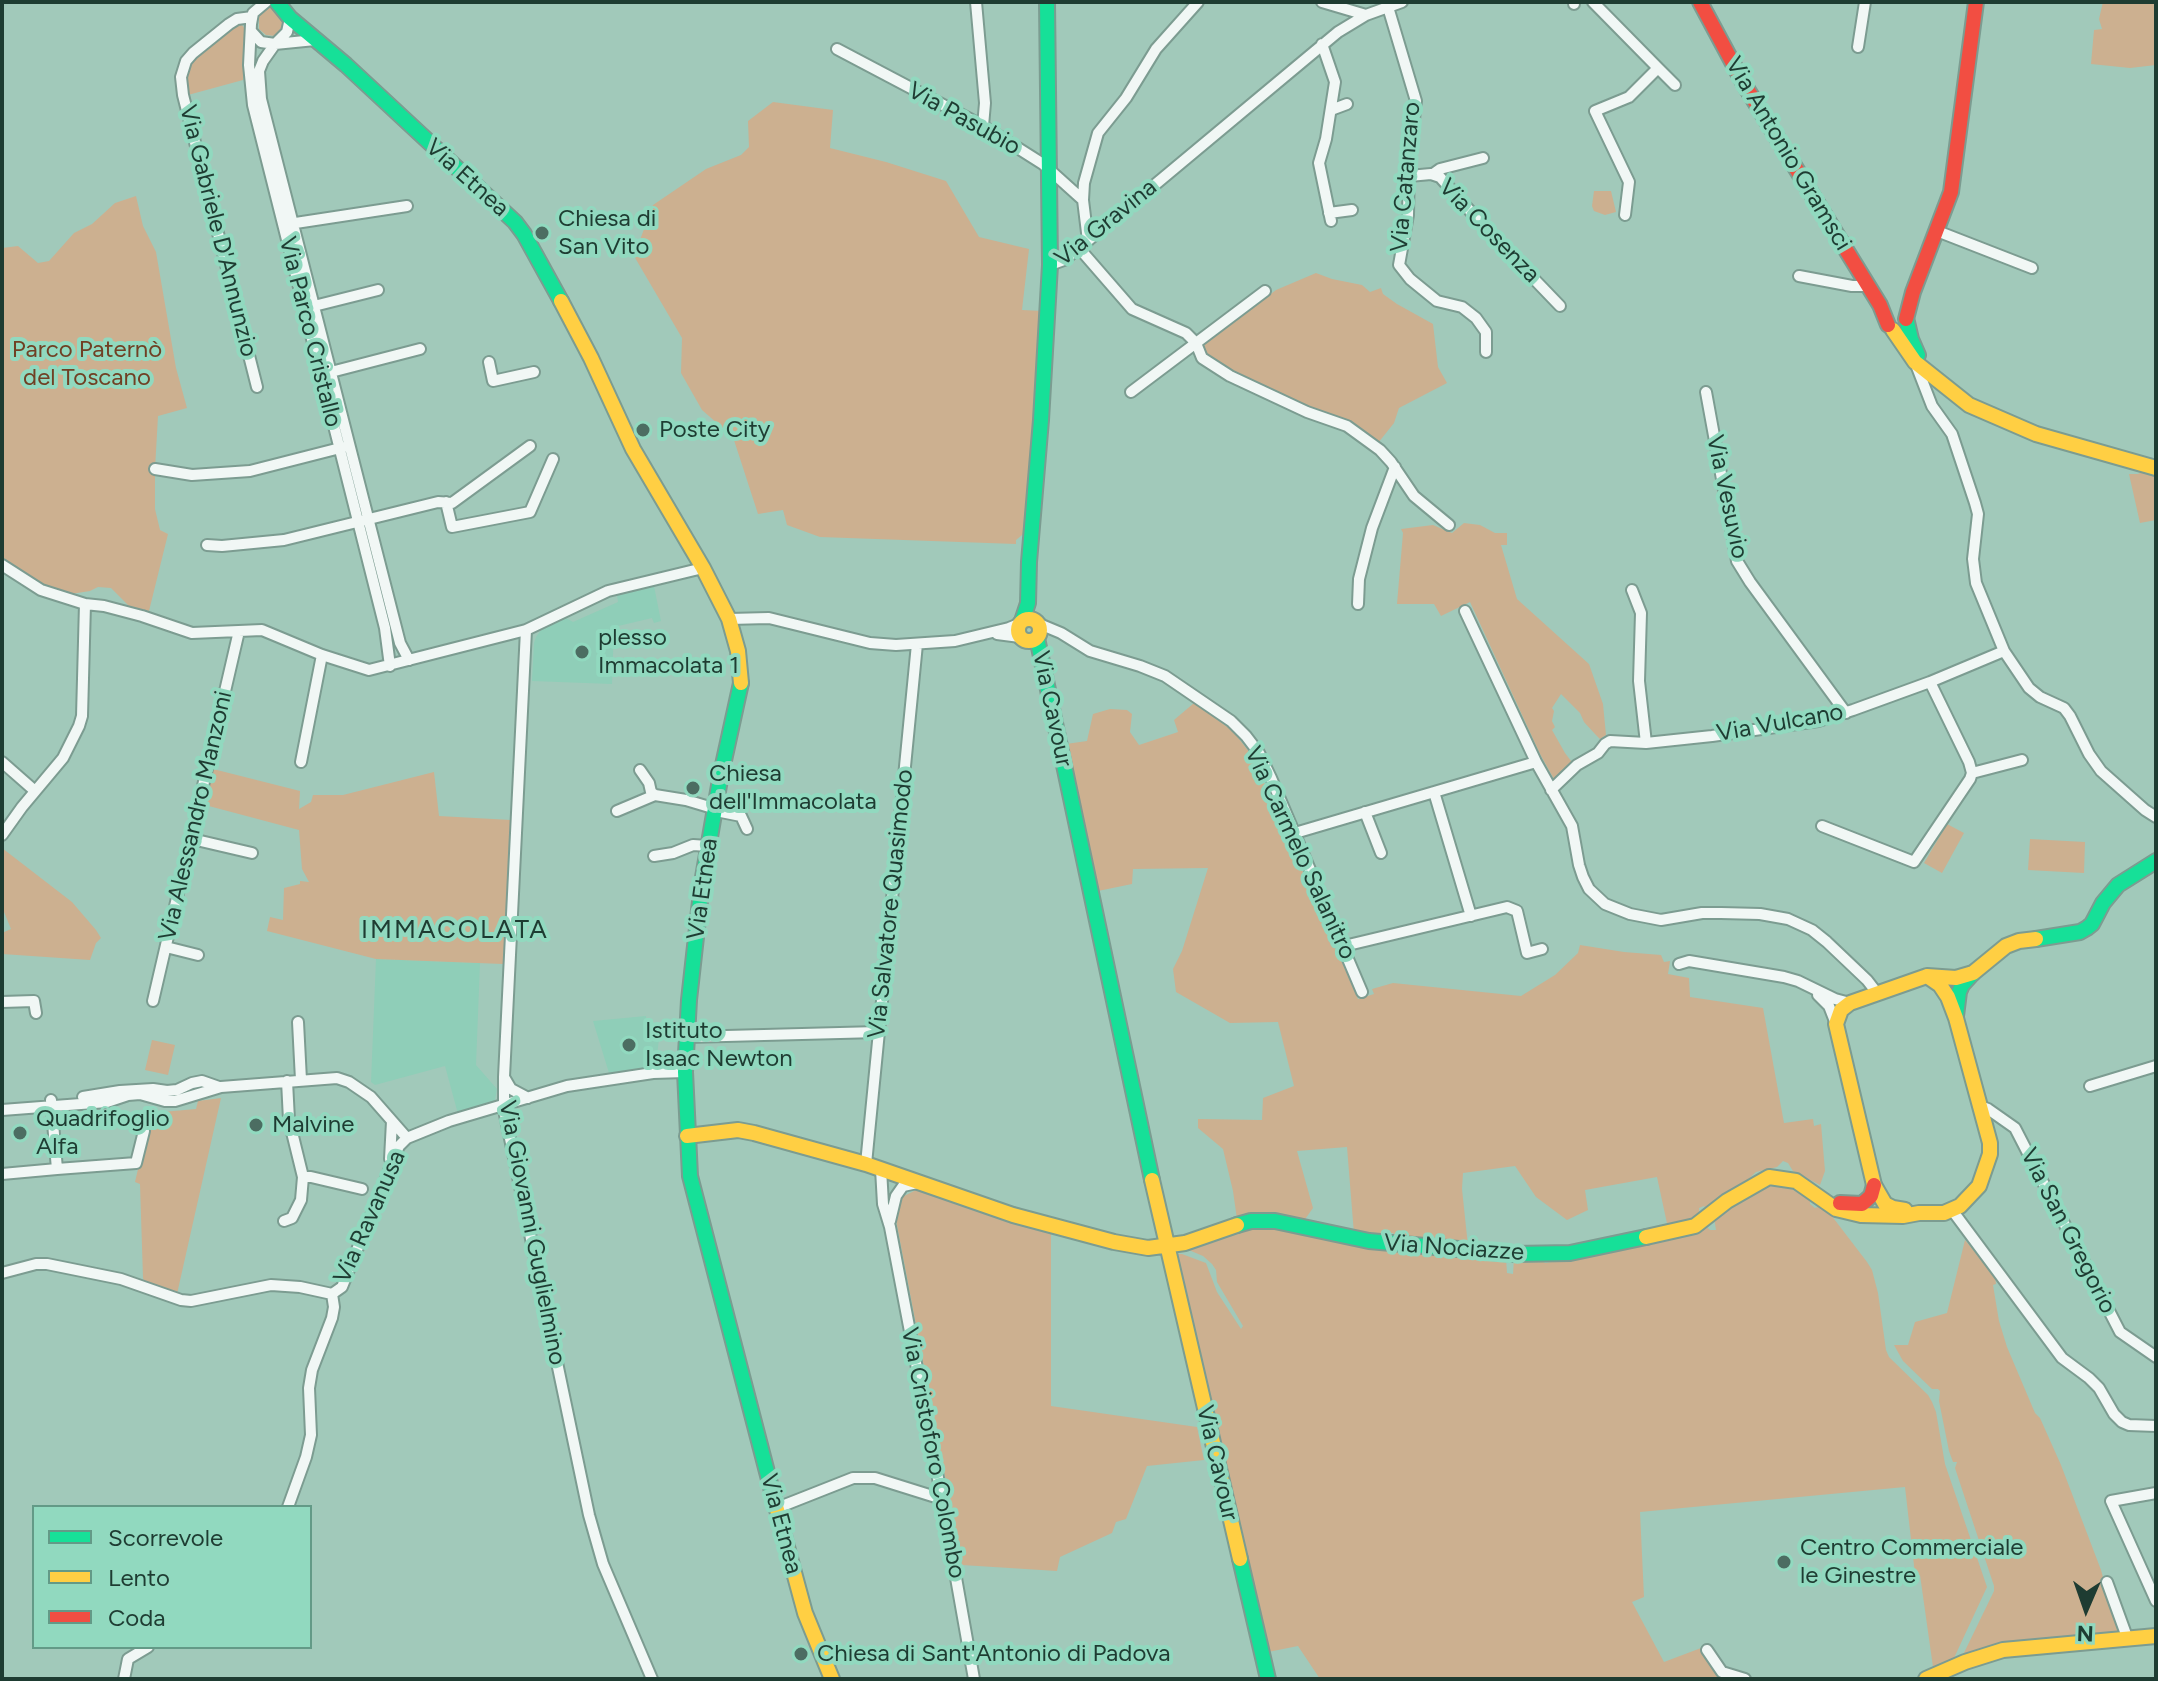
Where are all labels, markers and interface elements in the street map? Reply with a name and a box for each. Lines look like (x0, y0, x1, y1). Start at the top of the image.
street label: Via Antonio Gramsci (1719, 52, 1857, 256)
street label: Via Pasubio (903, 76, 1025, 162)
street label: Via Catanzaro (1385, 101, 1427, 253)
street label: Via Gabriele D'Annunzio (173, 102, 263, 360)
street label: Via Etnea (419, 133, 515, 223)
street label: Via Gravina (1049, 173, 1163, 273)
street label: Via Cosenza (1432, 173, 1546, 289)
place label: Chiesa di San Vito (558, 205, 656, 261)
marker: Chiesa di San Vito (533, 224, 551, 242)
street label: Via Parco Cristallo (272, 234, 348, 430)
park label: Parco Paternò del Toscano (12, 336, 162, 392)
place label: Poste City (659, 416, 770, 444)
marker: Poste City (634, 421, 652, 439)
street label: Via Vesuvio (1700, 433, 1754, 561)
place label: plesso Immacolata 1 (598, 624, 739, 680)
marker: plesso Immacolata 1 (573, 643, 591, 661)
street label: Via Cavour (1026, 649, 1078, 769)
street label: Via Alessandro Manzoni (153, 688, 239, 944)
street label: Via Vulcano (1714, 698, 1846, 748)
street label: Via Carmelo Salanitro (1238, 742, 1362, 964)
place label: Chiesa dell'Immacolata (709, 760, 877, 816)
street label: Via Salvatore Quasimodo (863, 768, 919, 1040)
marker: Chiesa dell'Immacolata (684, 779, 702, 797)
street label: Via Etnea (682, 836, 724, 942)
district label: IMMACOLATA (361, 914, 549, 946)
place label: Istituto Isaac Newton (645, 1017, 793, 1073)
marker: Istituto Isaac Newton (620, 1036, 638, 1054)
street label: Via Giovanni Guglielmino (492, 1098, 572, 1368)
place label: Quadrifoglio Alfa (36, 1105, 170, 1161)
place label: Malvine (272, 1111, 354, 1139)
marker: Malvine (247, 1116, 265, 1134)
marker: Quadrifoglio Alfa (11, 1124, 29, 1142)
street label: Via San Gregorio (2014, 1144, 2122, 1318)
street label: Via Ravanusa (328, 1146, 412, 1288)
street label: Via Nociazze (1383, 1229, 1525, 1267)
street label: Via Cristoforo Colombo (895, 1325, 971, 1581)
street label: Via Cavour (1190, 1403, 1244, 1523)
street label: Via Etnea (754, 1471, 808, 1577)
legend (32, 1505, 312, 1649)
text: Scorrevole (108, 1523, 223, 1552)
place label: Centro Commerciale le Ginestre (1800, 1534, 2023, 1590)
marker: Centro Commerciale le Ginestre (1775, 1553, 1793, 1571)
text: Lento (108, 1563, 170, 1592)
north arrow (2046, 1569, 2126, 1649)
text: Coda (108, 1603, 166, 1632)
text: N (2076, 1620, 2094, 1647)
place label: Chiesa di Sant'Antonio di Padova (817, 1640, 1170, 1668)
marker: Chiesa di Sant'Antonio di Padova (792, 1645, 810, 1663)

